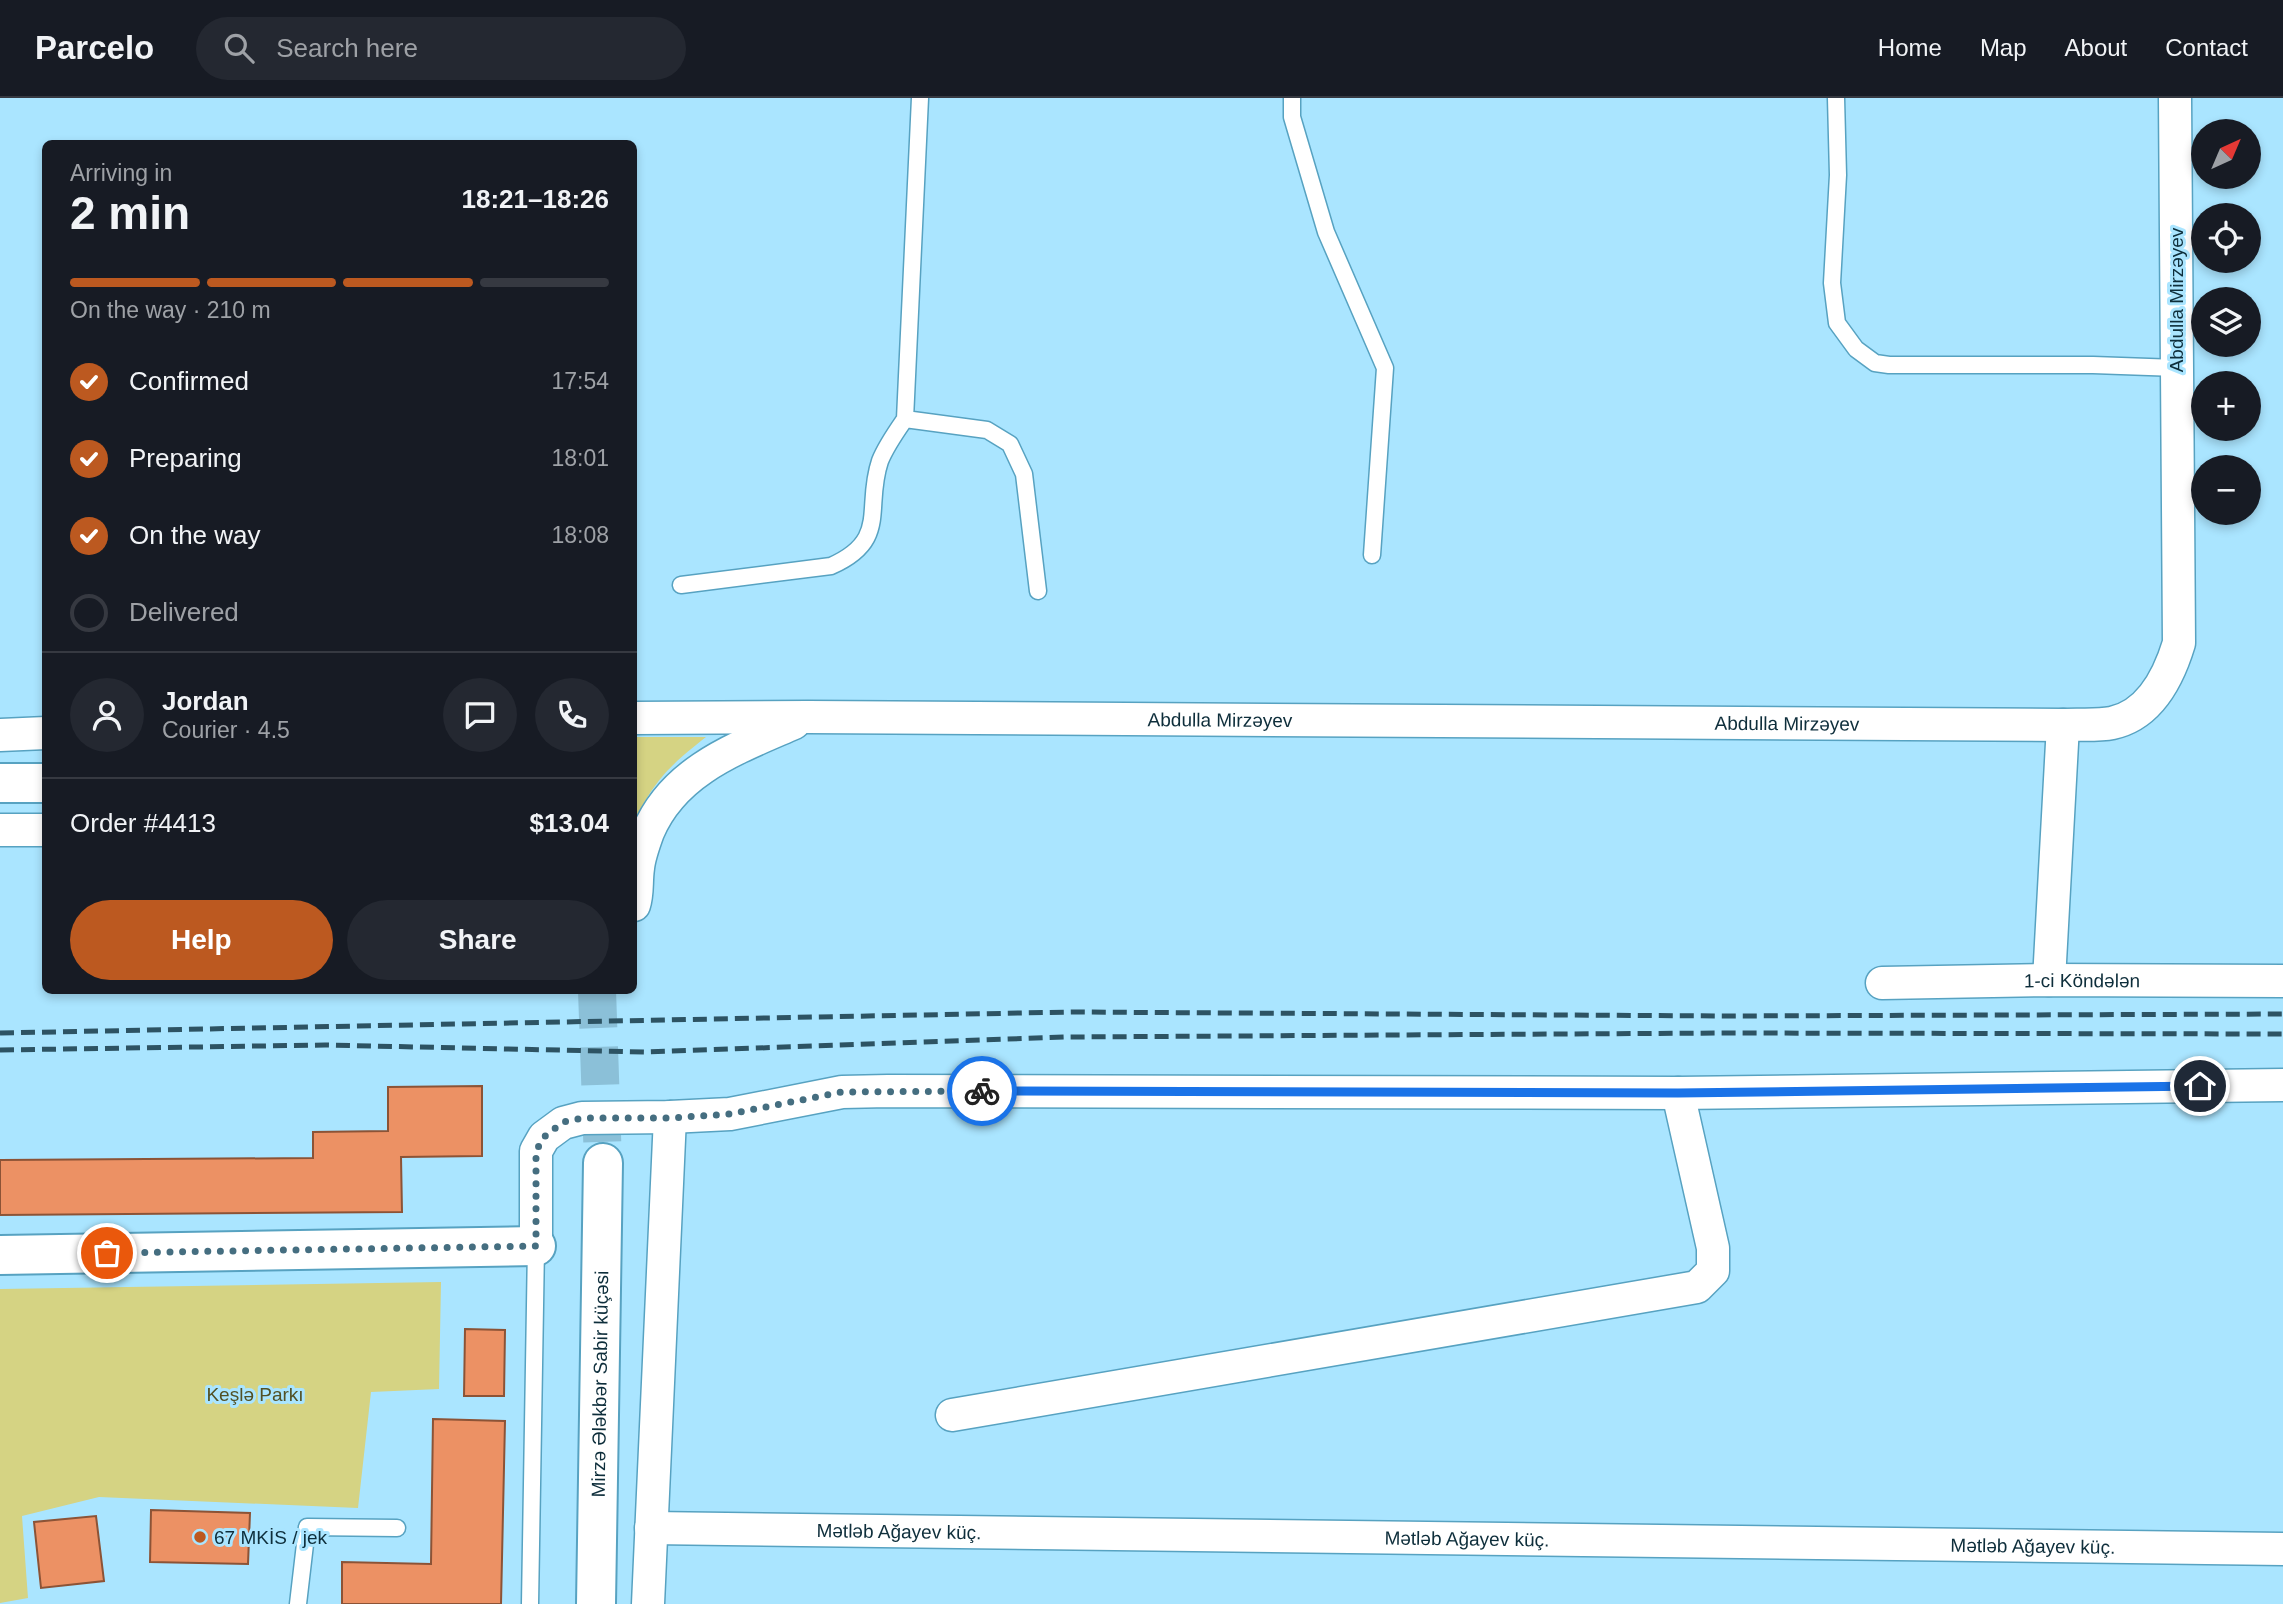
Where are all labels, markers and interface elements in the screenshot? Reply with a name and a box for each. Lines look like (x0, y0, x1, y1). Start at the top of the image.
search box (196, 17, 686, 80)
text: Parcelo (35, 29, 154, 66)
icon: search (220, 29, 258, 67)
text: Search here (276, 33, 418, 63)
text: Home (1878, 34, 1942, 61)
text: Map (1980, 34, 2027, 61)
text: About (2065, 34, 2127, 61)
text: Contact (2165, 34, 2248, 61)
north arrow (2191, 119, 2261, 189)
map controls (2191, 119, 2261, 525)
text: Arriving in (70, 160, 172, 186)
text: 18:21–18:26 (462, 184, 609, 214)
text: 2 min (70, 187, 190, 239)
button: locate (2191, 203, 2261, 273)
street label: Abdulla Mirzəyev (2166, 227, 2187, 372)
button: layers (2191, 287, 2261, 357)
text: On the way · 210 m (70, 297, 271, 323)
icon: check (70, 363, 108, 401)
text: Confirmed (129, 366, 249, 396)
text: 17:54 (551, 368, 609, 394)
button: + (2191, 371, 2261, 441)
icon: check (70, 440, 108, 478)
text: Preparing (129, 443, 242, 473)
text: 18:01 (551, 445, 609, 471)
button: − (2191, 455, 2261, 525)
icon: check (70, 517, 108, 555)
text: On the way (129, 520, 261, 550)
text: 18:08 (551, 522, 609, 548)
text: Delivered (129, 597, 239, 627)
button: person (70, 678, 144, 752)
button: chat (443, 678, 517, 752)
button: phone (535, 678, 609, 752)
text: Jordan (162, 686, 249, 716)
street label: Abdulla Mirzəyev (1148, 709, 1293, 731)
street label: Abdulla Mirzəyev (1715, 712, 1860, 734)
text: Courier · 4.5 (162, 717, 290, 743)
text: Order #4413 (70, 808, 216, 838)
text: $13.04 (529, 808, 609, 838)
button: Help (70, 900, 333, 980)
button: Share (347, 900, 609, 980)
street label: 1-ci Köndələn (2024, 969, 2140, 991)
courier (947, 1056, 1017, 1126)
pin (2170, 1056, 2230, 1116)
icon: home (2181, 1067, 2219, 1105)
icon: bike (963, 1072, 1001, 1110)
pin (77, 1223, 137, 1283)
icon: bag (88, 1234, 126, 1272)
street label: Mirzə Ələkbər Sabir küçəsi (587, 1271, 612, 1498)
park label: Keşlə Parkı (206, 1384, 304, 1405)
street label: Mətləb Ağayev küç. (816, 1520, 982, 1543)
place label: 67 MKİS / jek (214, 1527, 327, 1548)
street label: Mətləb Ağayev küç. (1384, 1527, 1549, 1550)
marker: 67 MKİS / jek (192, 1529, 208, 1545)
street label: Mətləb Ağayev küç. (1950, 1534, 2115, 1557)

